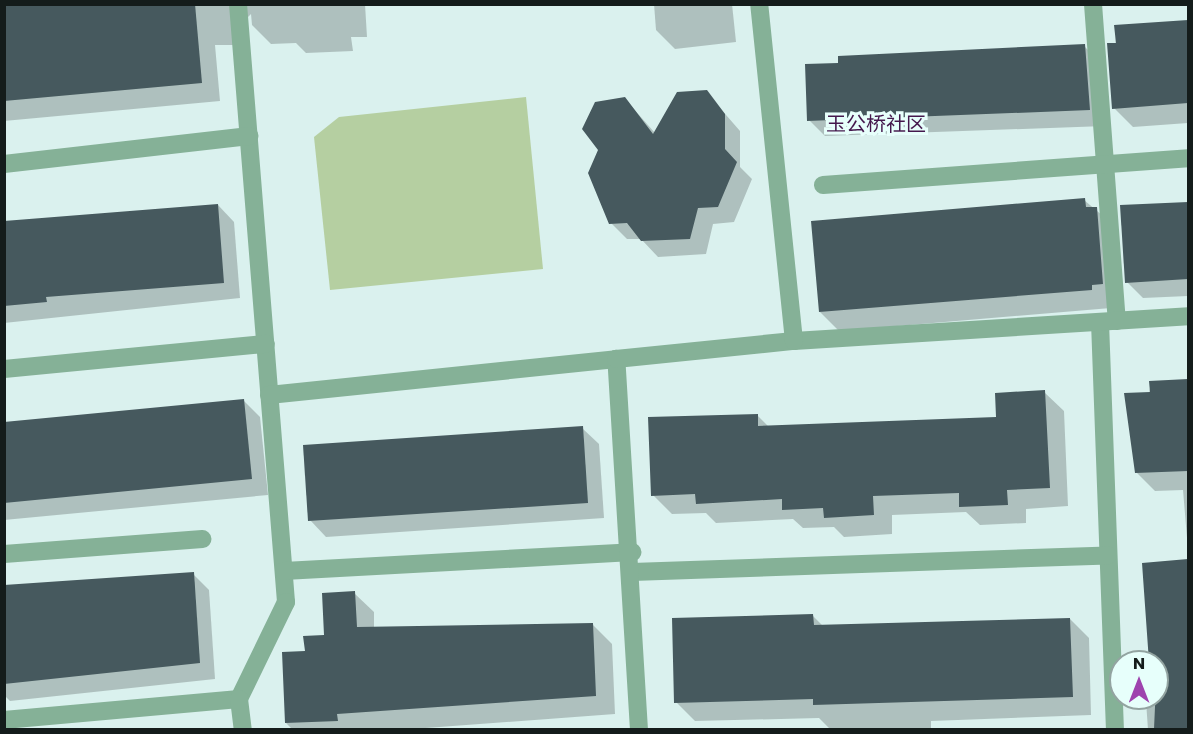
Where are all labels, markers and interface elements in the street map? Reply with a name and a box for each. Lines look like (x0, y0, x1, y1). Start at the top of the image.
district label: 玉公桥社区 (826, 112, 926, 136)
north arrow (1109, 650, 1169, 710)
text: N (1133, 652, 1145, 675)

